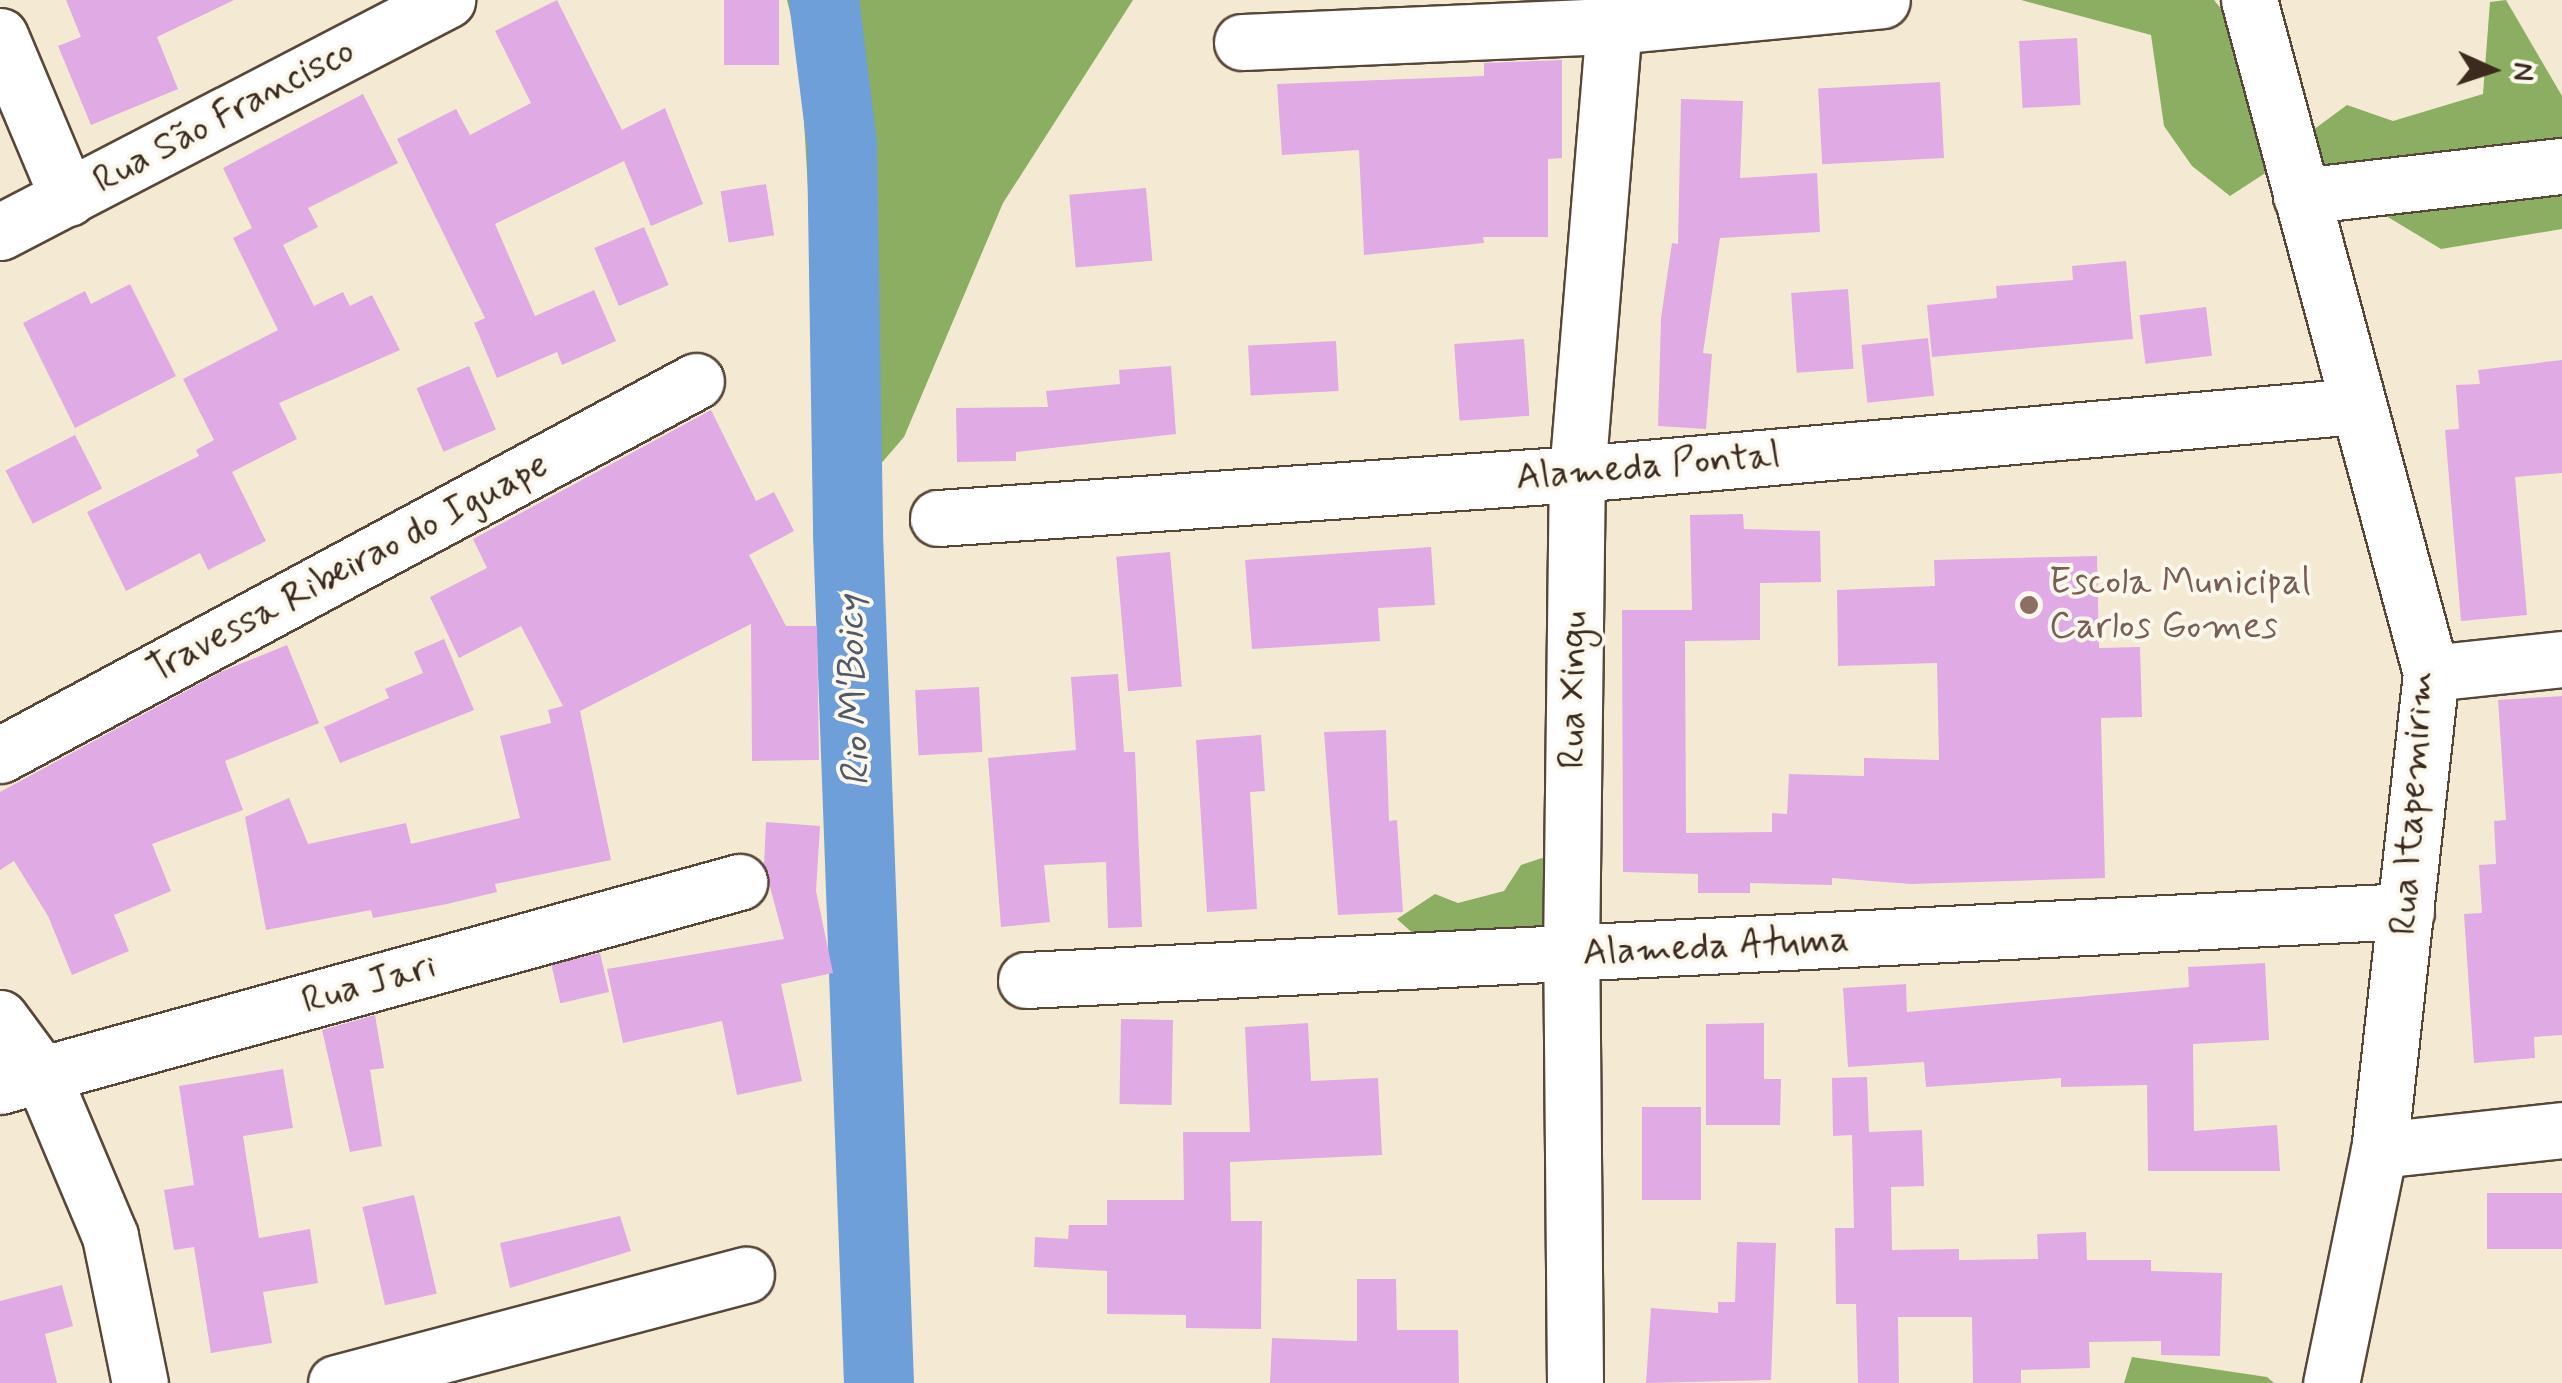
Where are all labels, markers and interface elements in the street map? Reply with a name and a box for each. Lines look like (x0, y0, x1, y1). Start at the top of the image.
north arrow (2442, 20, 2542, 120)
street label: Rua São Francisco (85, 28, 363, 204)
text: N (2503, 61, 2541, 82)
street label: Alameda Pontal (1518, 433, 1778, 501)
street label: Travessa Ribeirao do Iguape (144, 445, 552, 691)
place label: Escola Municipal Carlos Gomes (2049, 560, 2311, 649)
marker: Escola Municipal Carlos Gomes (2018, 594, 2040, 616)
water label: Rio M'Boicy (827, 595, 881, 787)
street label: Rua Xingu (1550, 613, 1598, 767)
street label: Rua Itapemirim (2381, 666, 2445, 940)
street label: Alameda Atuma (1581, 917, 1851, 977)
street label: Rua Jari (298, 944, 440, 1024)

